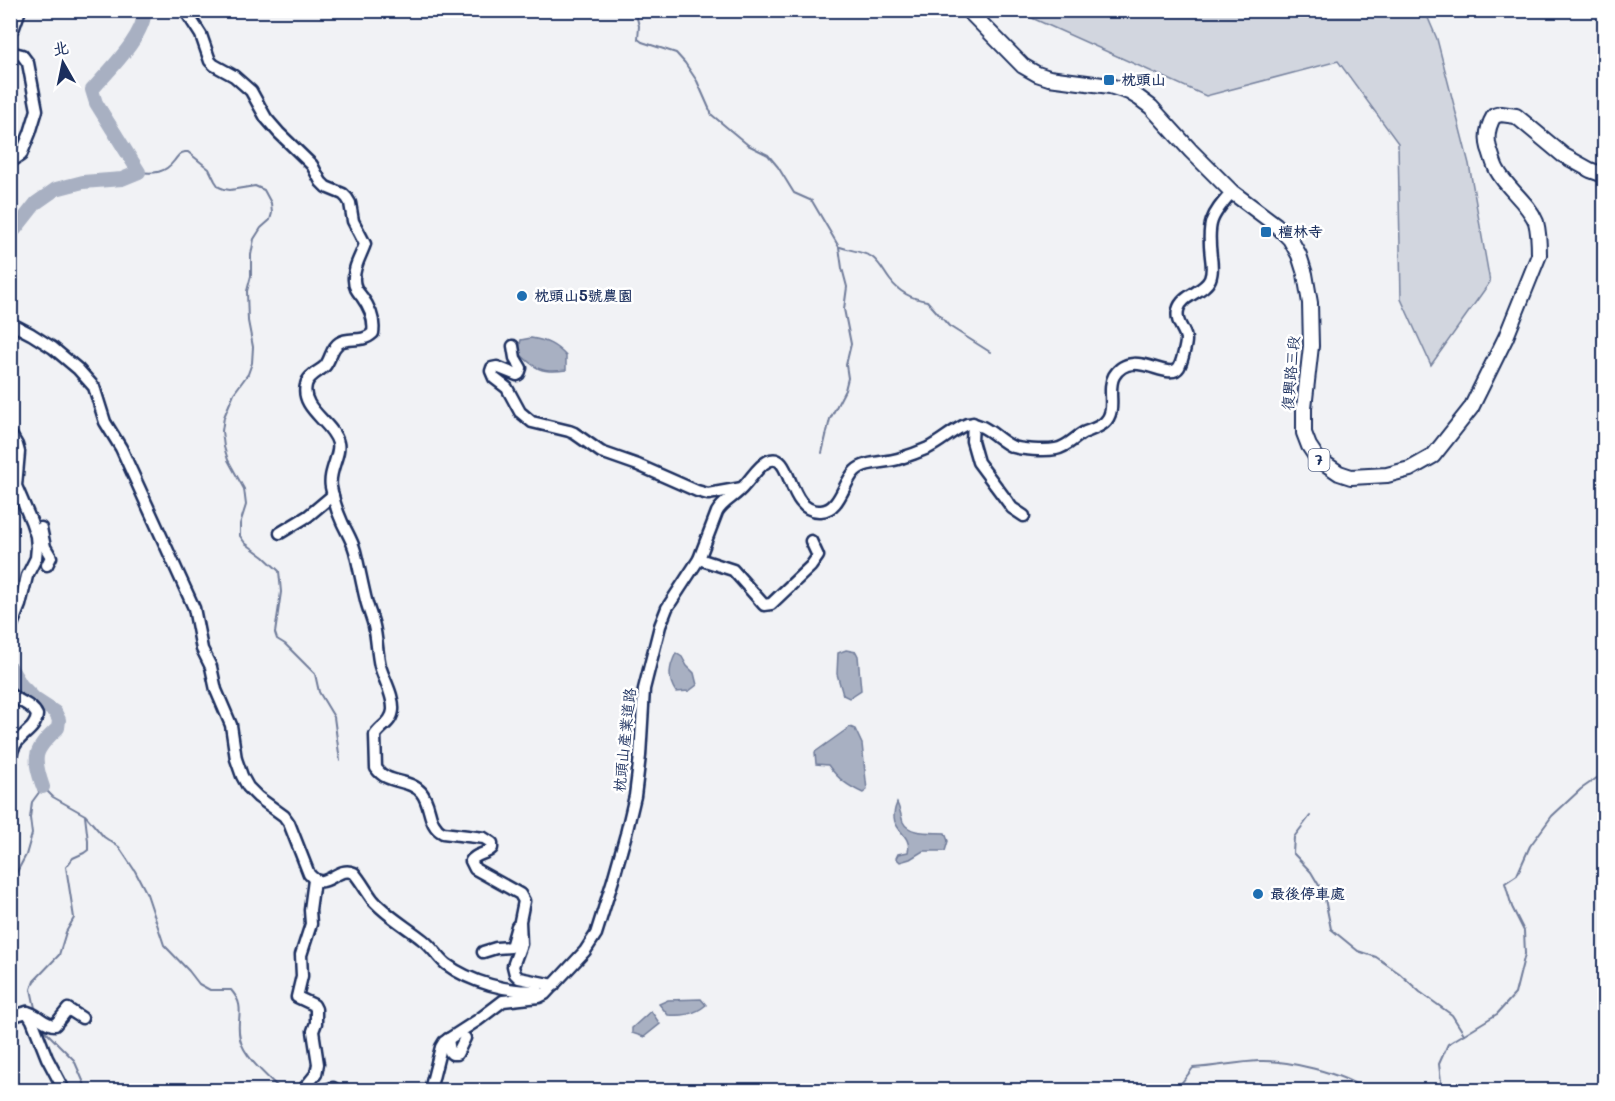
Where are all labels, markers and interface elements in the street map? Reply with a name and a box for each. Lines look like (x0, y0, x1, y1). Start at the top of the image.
north arrow (33, 33, 93, 93)
text: 北 (51, 36, 70, 59)
place label: 枕頭山 (1121, 69, 1166, 89)
marker: 枕頭山 (1102, 73, 1116, 87)
place label: 檀林寺 (1278, 221, 1323, 241)
marker: 檀林寺 (1259, 225, 1273, 239)
place label: 枕頭山5號農園 (534, 285, 633, 305)
marker: 枕頭山5號農園 (515, 289, 529, 303)
street label: 復興路三段 (1277, 335, 1303, 411)
road number: 7 (1308, 449, 1330, 471)
street label: 枕頭山產業道路 (609, 687, 639, 793)
place label: 最後停車處 (1270, 883, 1345, 903)
marker: 最後停車處 (1251, 887, 1265, 901)

